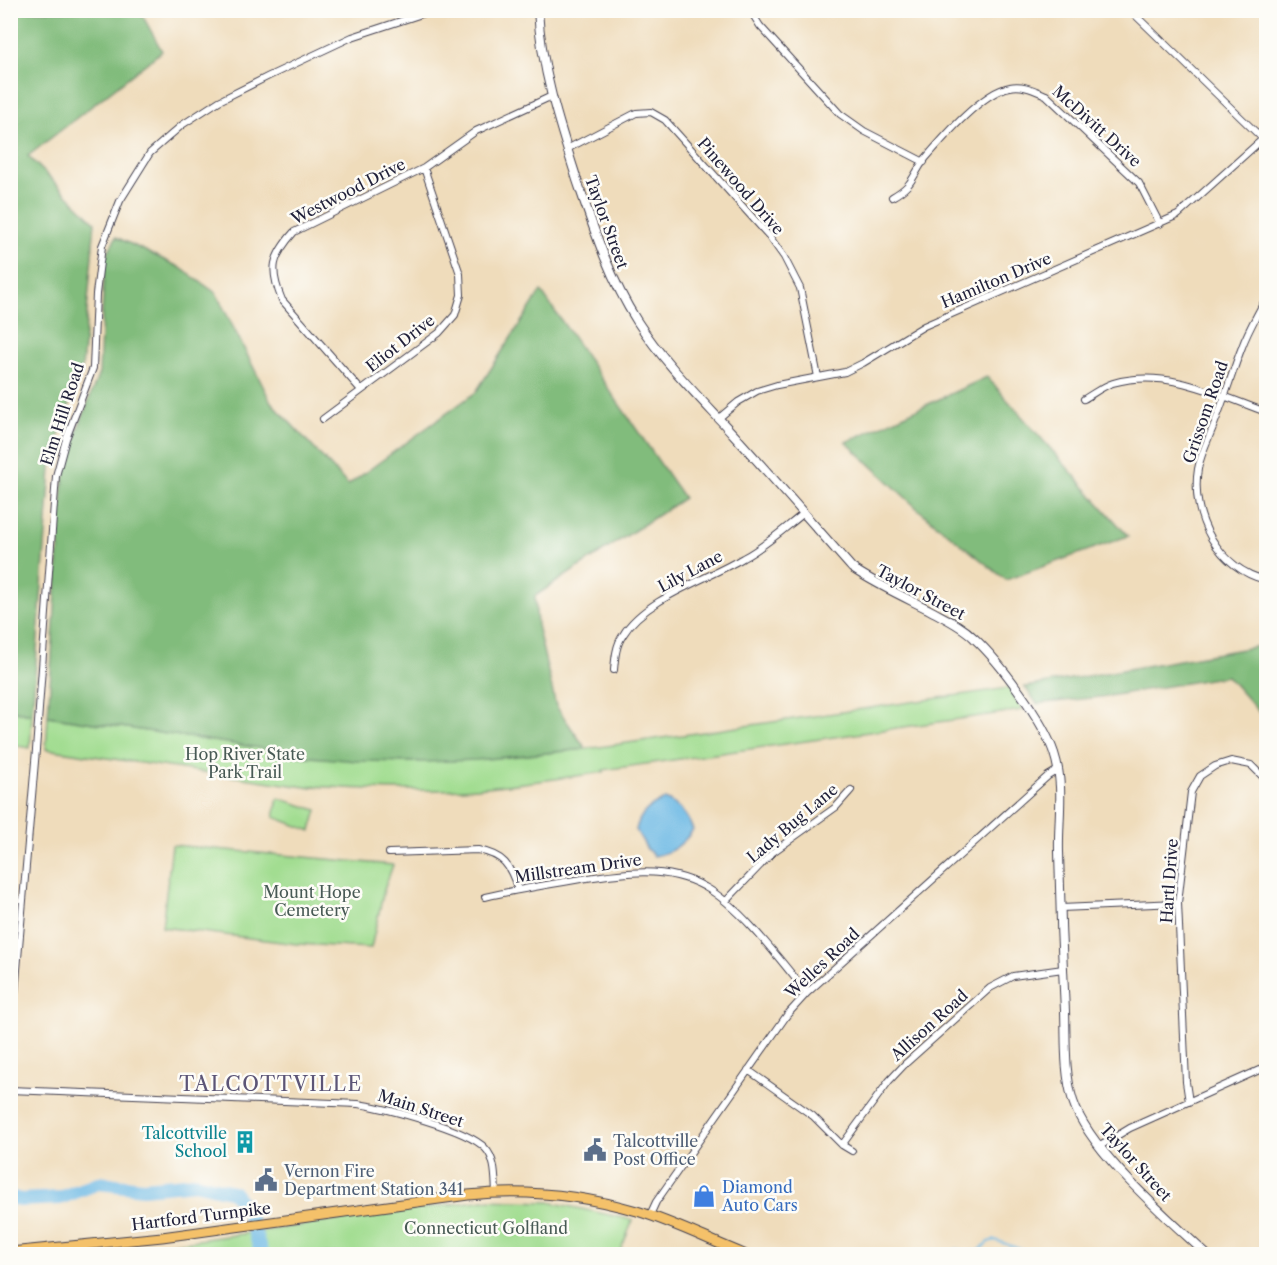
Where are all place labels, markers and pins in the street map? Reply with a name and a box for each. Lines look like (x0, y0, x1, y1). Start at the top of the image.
place label: Talcottville School (142, 1123, 227, 1161)
building icon: Talcottville School (232, 1129, 258, 1155)
place label: Talcottville Post Office (613, 1131, 698, 1169)
public building icon: Talcottville Post Office (582, 1137, 608, 1163)
place label: Vernon Fire Department Station 341 (283, 1161, 464, 1199)
public building icon: Vernon Fire Department Station 341 (253, 1167, 279, 1193)
place label: Diamond Auto Cars (721, 1177, 798, 1215)
shop icon: Diamond Auto Cars (691, 1183, 717, 1209)

